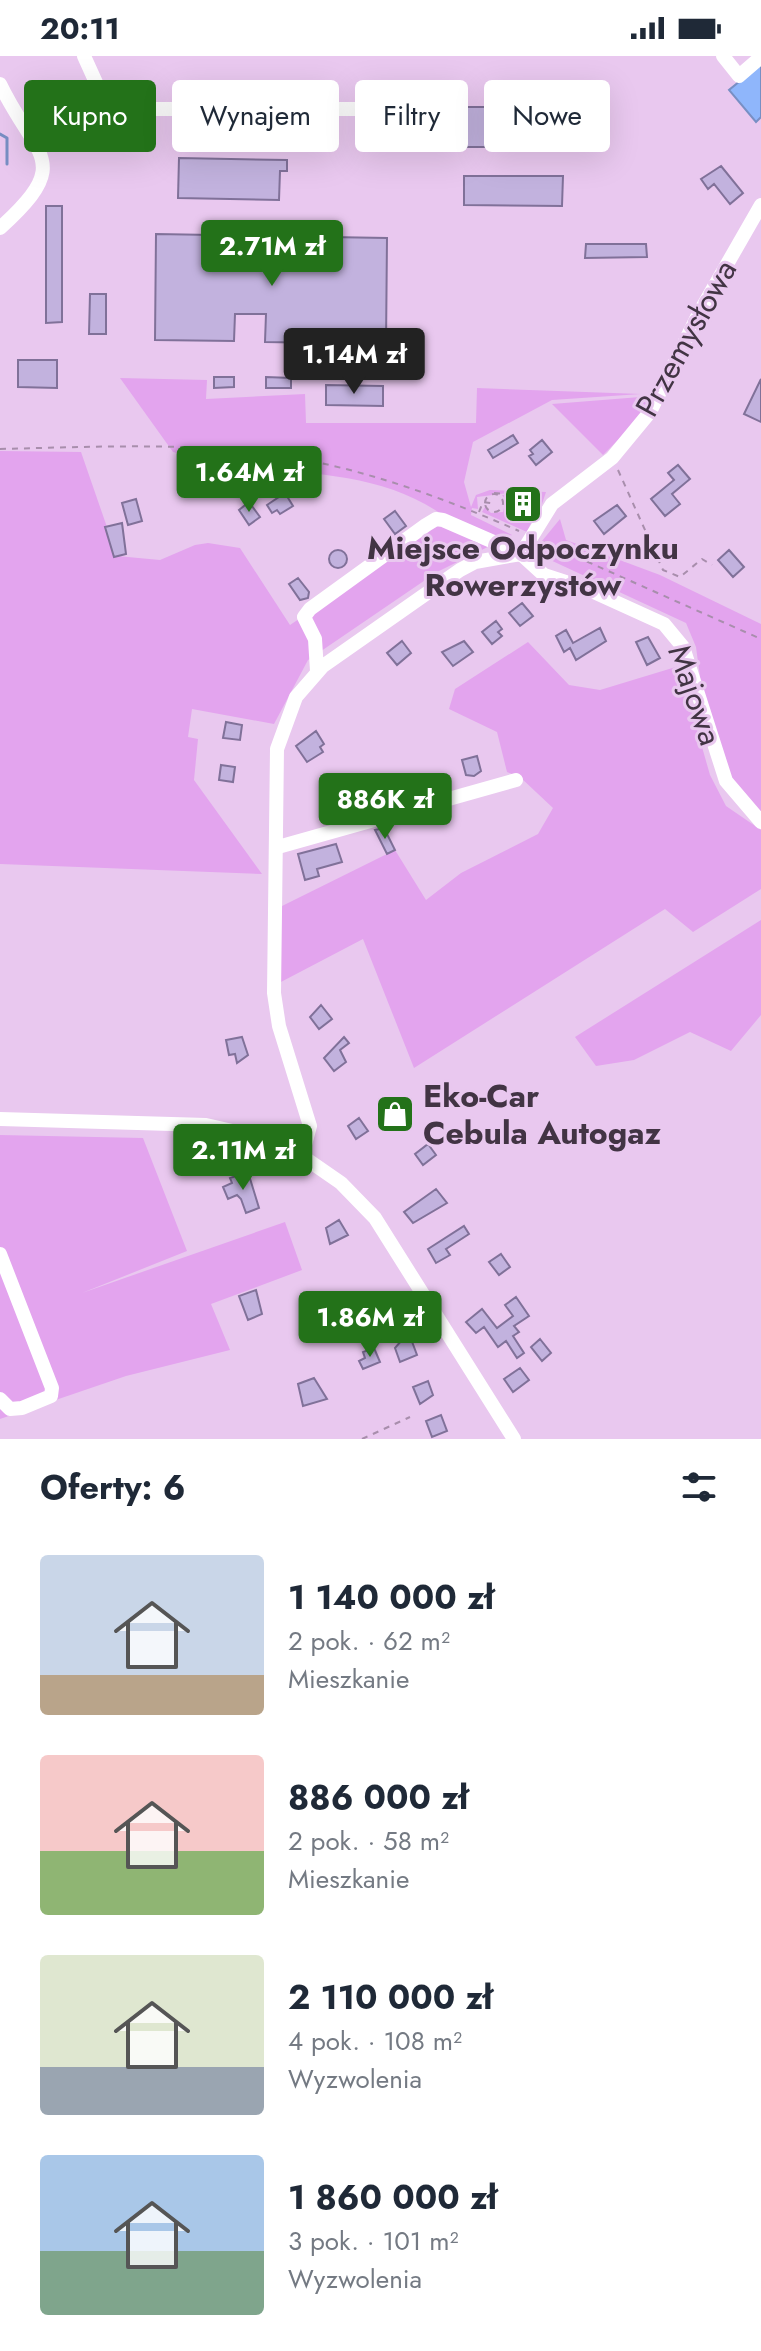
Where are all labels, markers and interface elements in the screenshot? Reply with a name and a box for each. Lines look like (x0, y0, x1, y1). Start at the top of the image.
text: 20:11 (40, 7, 120, 50)
chip: Kupno (24, 80, 156, 152)
chip: Wynajem (172, 80, 339, 152)
chip: Filtry (355, 80, 468, 152)
chip: Nowe (484, 80, 610, 152)
pin: 2.71M zł (189, 220, 355, 288)
text: 2.71M zł (219, 227, 325, 265)
street label: Przemysłowa (624, 251, 748, 425)
pin: 1.14M zł (271, 328, 437, 396)
text: 1.14M zł (302, 335, 406, 373)
pin: 1.64M zł (166, 446, 332, 514)
text: 1.64M zł (195, 453, 303, 491)
building icon: Miejsce Odpoczynku Rowerzystów (502, 483, 544, 525)
place label: Miejsce Odpoczynku Rowerzystów (367, 525, 679, 608)
street label: Majowa (656, 639, 734, 751)
pin: 886K zł (311, 773, 459, 841)
text: 886K zł (337, 780, 433, 818)
place label: Eko-Car Cebula Autogaz (423, 1073, 662, 1156)
shop icon: Eko-Car Cebula Autogaz (374, 1093, 416, 1135)
pin: 2.11M zł (160, 1124, 326, 1192)
text: 2.11M zł (191, 1131, 295, 1169)
pin: 1.86M zł (287, 1291, 453, 1359)
text: 1.86M zł (317, 1298, 423, 1336)
text: Oferty: 6 (40, 1463, 186, 1512)
icon: filters (677, 1465, 721, 1509)
text: 1 140 000 zł (288, 1573, 494, 1622)
icon: home (104, 1587, 200, 1683)
text: 2 pok. · 62 m² (288, 1622, 450, 1660)
text: Mieszkanie (288, 1660, 409, 1698)
text: 886 000 zł (288, 1773, 468, 1822)
icon: home (104, 1787, 200, 1883)
text: 2 pok. · 58 m² (288, 1822, 449, 1860)
text: Mieszkanie (288, 1860, 409, 1898)
text: 2 110 000 zł (288, 1973, 492, 2022)
icon: home (104, 1987, 200, 2083)
text: 4 pok. · 108 m² (288, 2022, 462, 2060)
text: Wyzwolenia (288, 2060, 422, 2098)
text: 1 860 000 zł (288, 2173, 497, 2222)
icon: home (104, 2187, 200, 2283)
text: 3 pok. · 101 m² (288, 2222, 459, 2260)
text: Wyzwolenia (288, 2260, 422, 2298)

